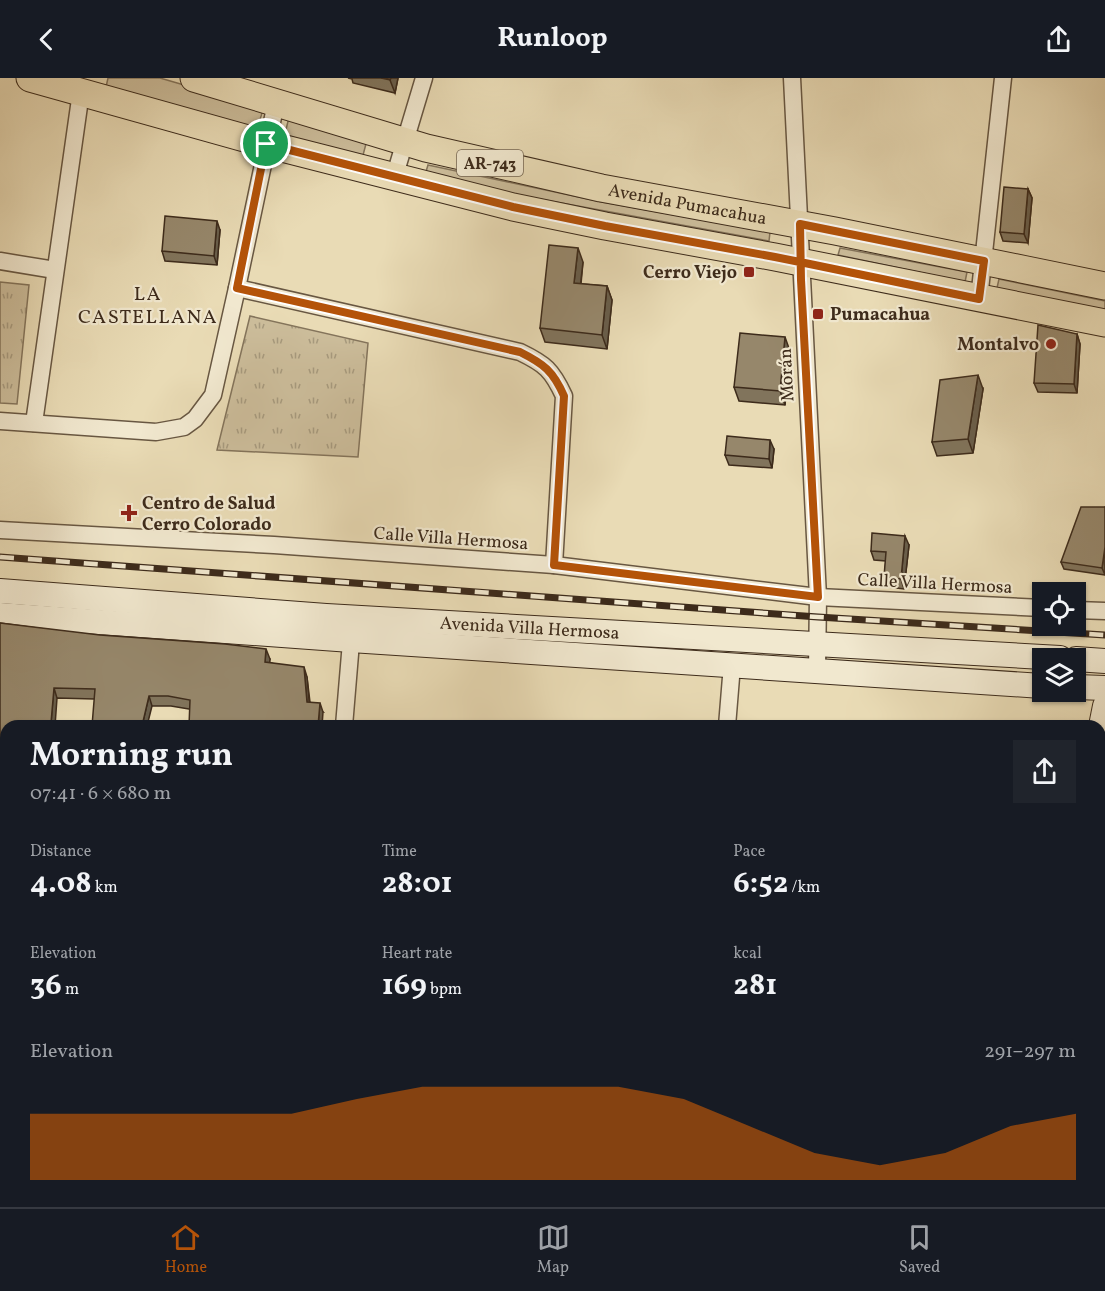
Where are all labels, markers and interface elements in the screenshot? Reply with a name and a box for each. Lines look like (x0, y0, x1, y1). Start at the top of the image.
text: Runloop (497, 20, 608, 58)
icon: back (30, 23, 63, 56)
icon: share (1042, 23, 1075, 56)
pin (240, 118, 291, 169)
icon: arrive (249, 127, 282, 160)
road number: AR-743 (457, 150, 523, 176)
street label: Avenida Pumacahua (606, 179, 769, 232)
place label: Cerro Viejo (643, 261, 737, 286)
marker: Cerro Viejo (742, 265, 756, 279)
district label: LA CASTELLANA (78, 281, 218, 332)
place label: Pumacahua (830, 303, 930, 328)
marker: Pumacahua (811, 307, 825, 321)
place label: Montalvo (957, 333, 1039, 358)
marker: Montalvo (1044, 337, 1058, 351)
street label: Morán (774, 347, 801, 402)
place label: Centro de Salud Cerro Colorado (142, 492, 275, 538)
marker: Centro de Salud Cerro Colorado (120, 504, 138, 522)
street label: Calle Villa Hermosa (373, 522, 529, 557)
street label: Calle Villa Hermosa (857, 568, 1013, 601)
map controls (1032, 582, 1086, 702)
button: locate (1032, 582, 1086, 636)
street label: Avenida Villa Hermosa (439, 612, 620, 647)
button: layers (1032, 648, 1086, 702)
text: Morning run (30, 734, 233, 780)
button: share (1013, 740, 1076, 803)
text: 07:41 · 6 × 680 m (30, 780, 171, 808)
text: Distance (30, 841, 91, 863)
text: Time (382, 841, 417, 863)
text: Pace (733, 841, 765, 863)
text: 4.08 (30, 863, 92, 905)
text: 28:01 (382, 863, 453, 905)
text: 6:52 (733, 863, 788, 905)
text: km (92, 877, 118, 899)
text: /km (788, 877, 820, 899)
text: Elevation (30, 943, 97, 965)
text: Heart rate (382, 943, 452, 965)
text: kcal (733, 943, 762, 965)
text: 36 (30, 965, 62, 1007)
text: 169 (382, 965, 427, 1007)
text: 281 (733, 965, 777, 1007)
text: m (62, 979, 79, 1001)
text: bpm (427, 979, 462, 1001)
text: Elevation (30, 1038, 113, 1066)
text: 291–297 m (984, 1038, 1076, 1066)
tab: Home (165, 1221, 207, 1279)
tab: Map (537, 1221, 570, 1279)
tab: Saved (899, 1221, 940, 1279)

